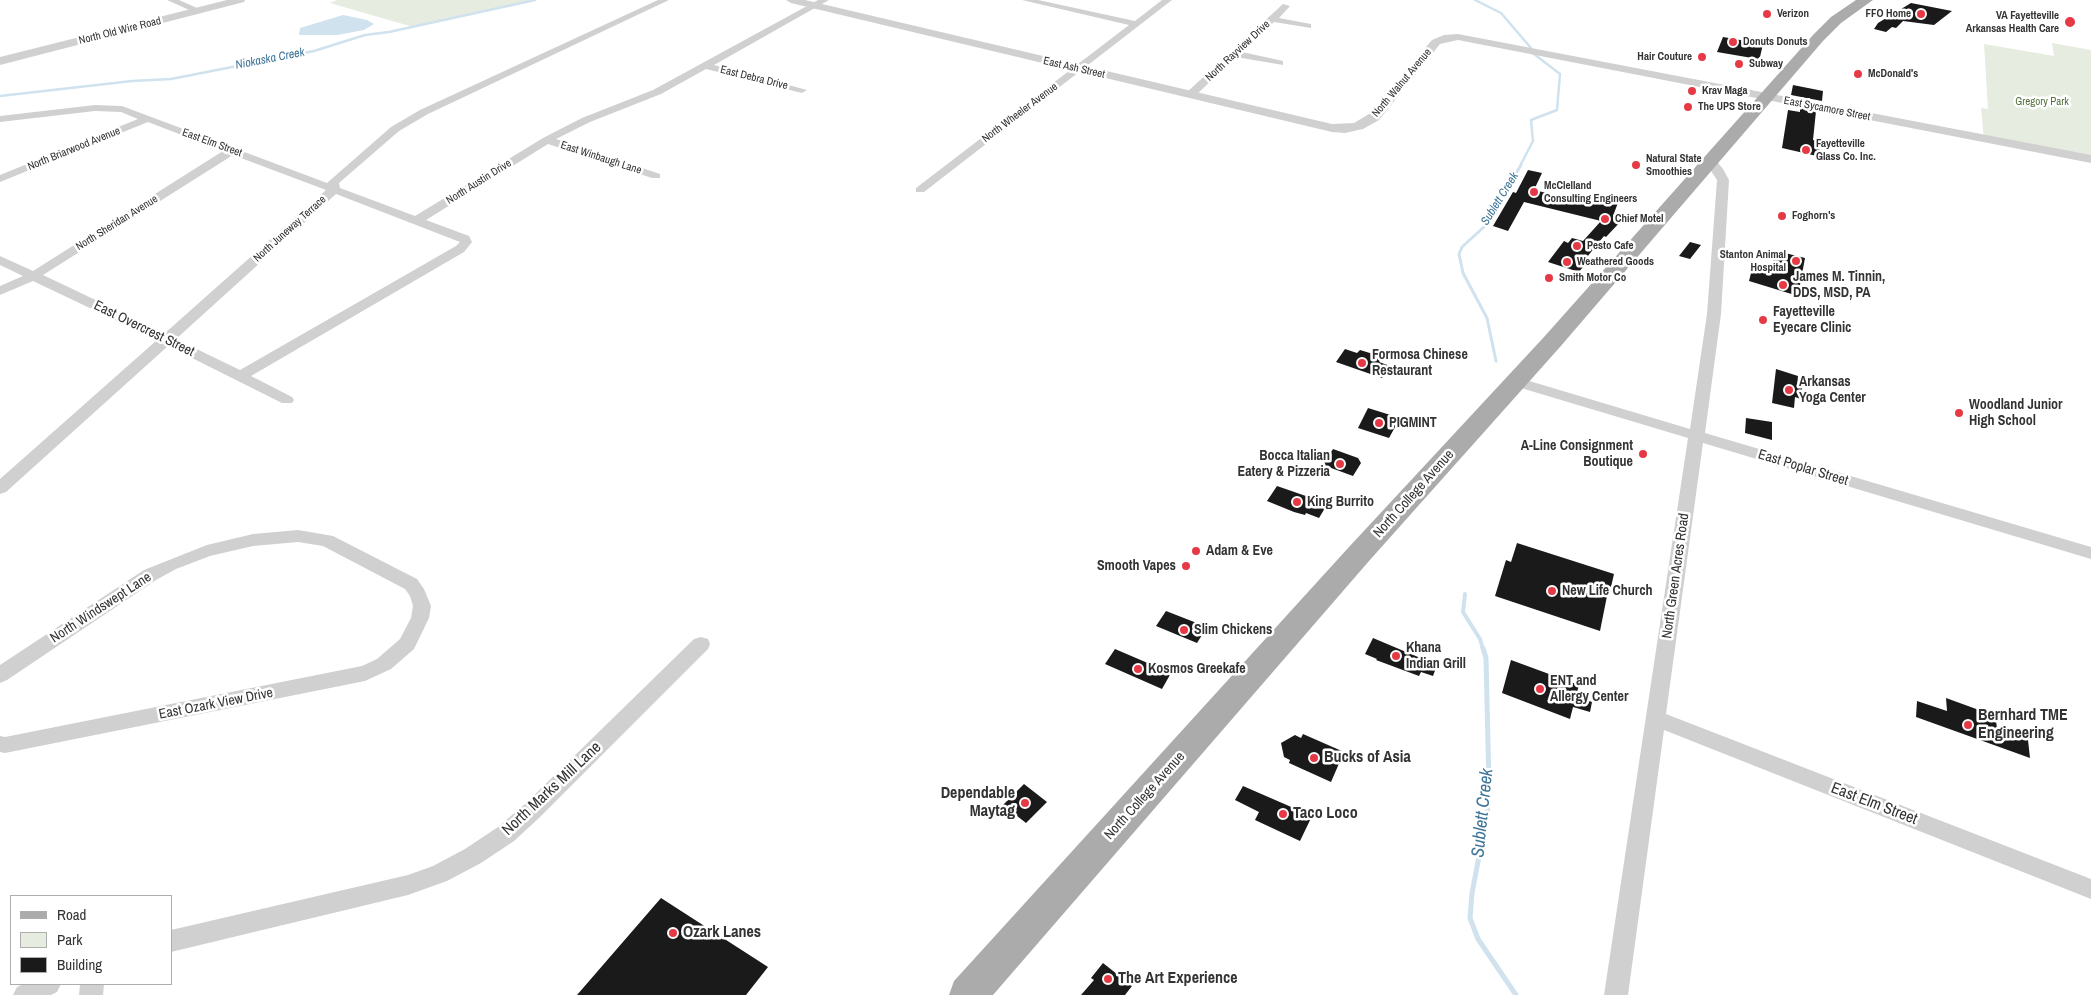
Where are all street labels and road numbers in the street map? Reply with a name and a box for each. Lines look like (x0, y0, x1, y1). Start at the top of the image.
street label: North Old Wire Road (78, 14, 162, 48)
street label: North Rayview Drive (1203, 18, 1273, 84)
street label: North Walnut Avenue (1370, 46, 1434, 120)
street label: East Ash Street (1042, 55, 1106, 81)
street label: East Debra Drive (719, 63, 789, 93)
street label: North Wheeler Avenue (980, 80, 1060, 146)
street label: East Sycamore Street (1783, 94, 1871, 124)
street label: North Briarwood Avenue (26, 124, 122, 174)
street label: East Elm Street (180, 126, 244, 160)
street label: East Winbaugh Lane (559, 139, 643, 177)
street label: North Austin Drive (444, 157, 514, 207)
street label: North Sheridan Avenue (74, 192, 160, 254)
street label: North Juneway Terrace (251, 193, 329, 265)
street label: East Overcrest Street (91, 297, 197, 361)
street label: East Poplar Street (1756, 446, 1850, 490)
street label: North College Avenue (1370, 447, 1458, 541)
street label: North Green Acres Road (1659, 512, 1693, 640)
street label: North Windswept Lane (47, 569, 155, 647)
street label: East Ozark View Drive (158, 685, 274, 723)
street label: North Marks Mill Lane (499, 738, 605, 840)
street label: North College Avenue (1101, 749, 1189, 843)
street label: East Elm Street (1828, 779, 1920, 829)

